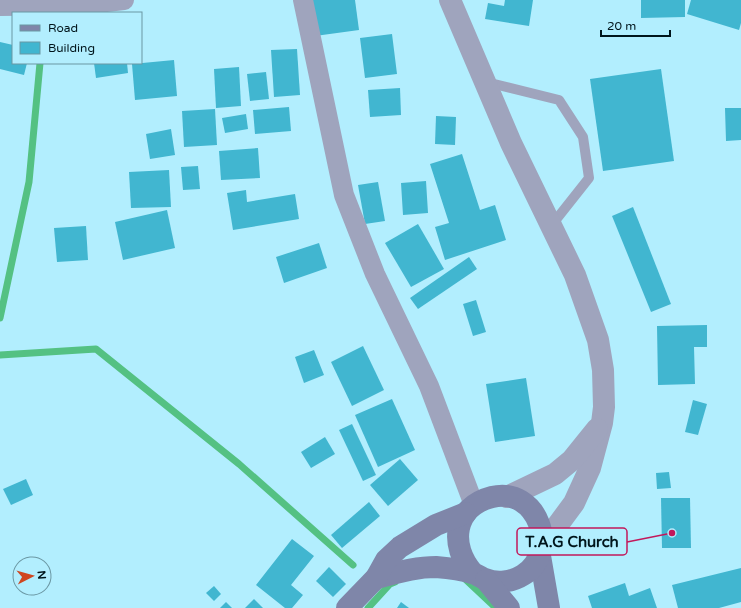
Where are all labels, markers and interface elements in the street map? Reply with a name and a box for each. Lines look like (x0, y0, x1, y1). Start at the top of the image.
legend (12, 12, 142, 64)
scale bar (601, 12, 670, 38)
text: 20 m (607, 19, 636, 33)
text: Road (48, 21, 78, 35)
text: Building (48, 41, 95, 55)
callout: T.A.G Church (517, 528, 627, 555)
text: T.A.G Church (524, 533, 619, 551)
north arrow (12, 556, 52, 596)
text: N (35, 570, 48, 580)

